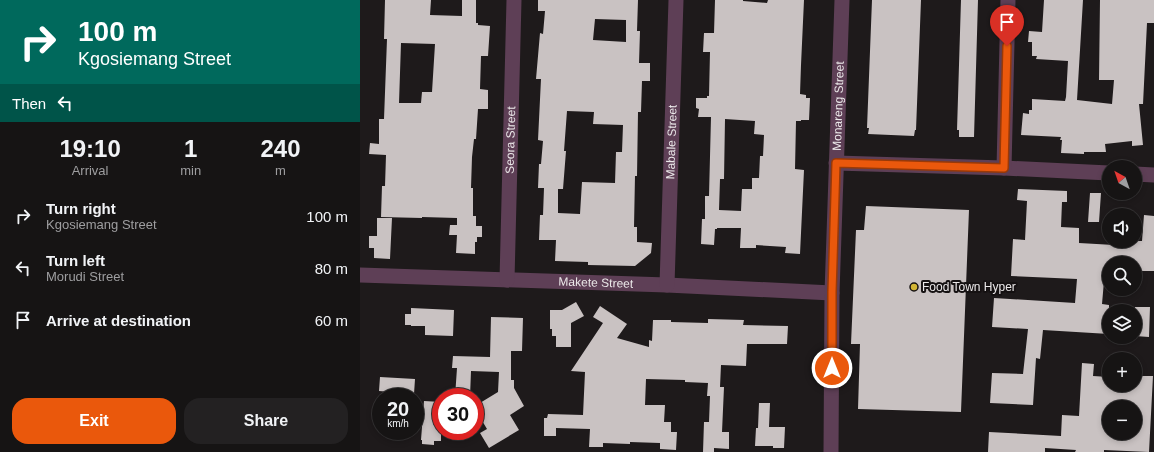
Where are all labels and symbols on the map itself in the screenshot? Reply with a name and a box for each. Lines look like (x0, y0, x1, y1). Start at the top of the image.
pin (990, 5, 1024, 46)
street label: Monareng Street (830, 60, 847, 151)
street label: Mabale Street (663, 104, 680, 180)
street label: Seora Street (503, 105, 518, 174)
north arrow (1102, 160, 1142, 200)
street label: Makete Street (558, 274, 634, 291)
place label: Food Town Hyper (922, 280, 1016, 294)
marker: Food Town Hyper (909, 282, 919, 292)
position arrow (811, 347, 853, 389)
speed limit sign: 30 (432, 388, 484, 440)

